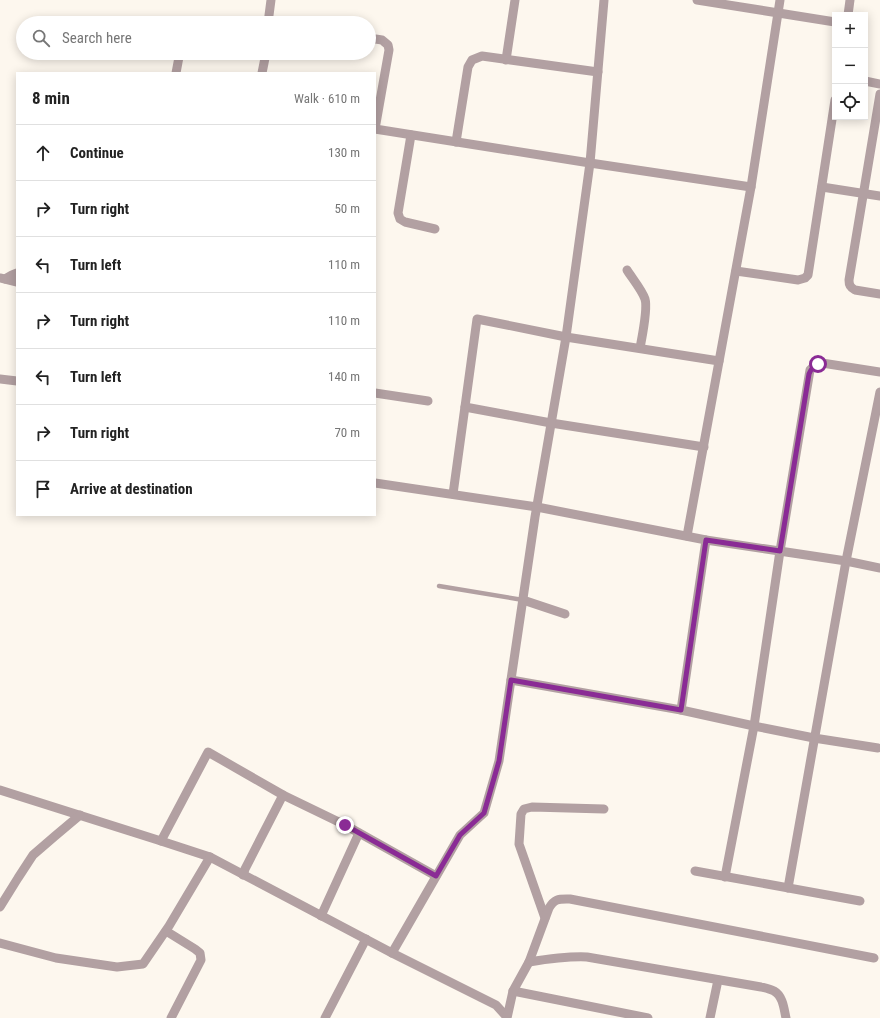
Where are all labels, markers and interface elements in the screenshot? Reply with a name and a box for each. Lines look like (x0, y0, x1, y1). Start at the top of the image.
map controls (832, 12, 868, 120)
button: + (832, 12, 868, 48)
search box (16, 16, 376, 60)
icon: search (30, 27, 52, 49)
text: Search here (62, 29, 132, 47)
button: − (832, 48, 868, 84)
button: locate (832, 84, 868, 120)
text: 8 min (32, 88, 70, 108)
text: Walk · 610 m (294, 91, 360, 106)
icon: ahead (32, 142, 54, 164)
text: Continue (70, 144, 124, 162)
text: 130 m (328, 145, 360, 160)
icon: right (32, 198, 54, 220)
text: Turn right (70, 200, 129, 218)
text: 50 m (334, 201, 360, 216)
icon: left (32, 254, 54, 276)
text: Turn left (70, 256, 121, 274)
text: 110 m (328, 257, 360, 272)
icon: right (32, 310, 54, 332)
text: Turn right (70, 312, 129, 330)
text: 110 m (328, 313, 360, 328)
route start (809, 355, 827, 373)
icon: left (32, 366, 54, 388)
text: Turn left (70, 368, 121, 386)
text: 140 m (328, 369, 360, 384)
icon: right (32, 422, 54, 444)
text: Turn right (70, 424, 129, 442)
text: 70 m (334, 425, 360, 440)
icon: arrive (32, 478, 54, 500)
text: Arrive at destination (70, 480, 193, 498)
route end (336, 816, 354, 834)

